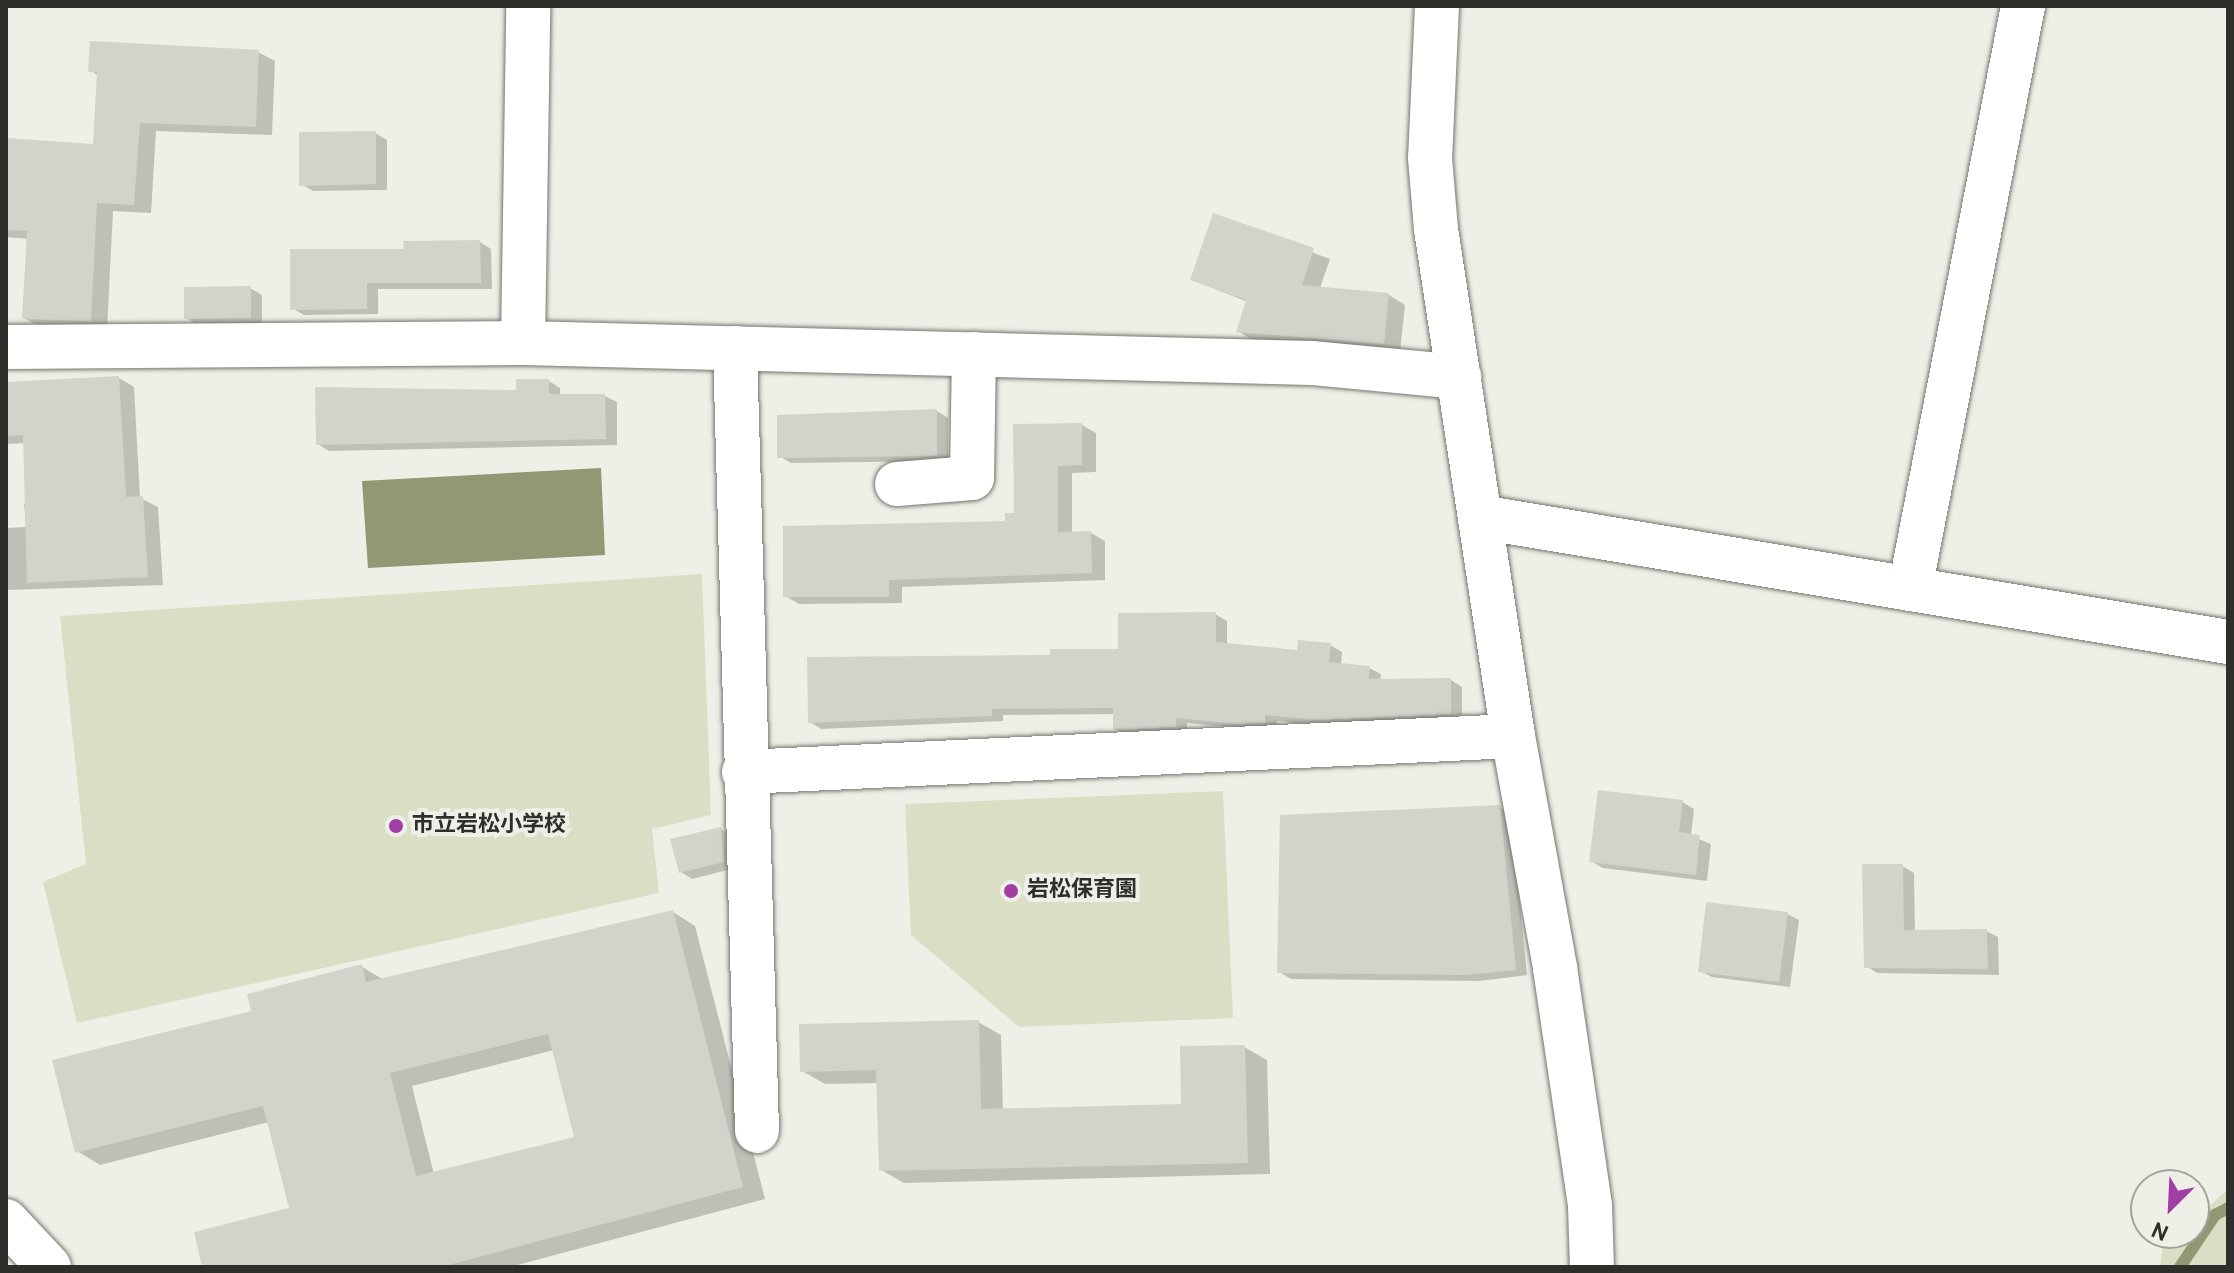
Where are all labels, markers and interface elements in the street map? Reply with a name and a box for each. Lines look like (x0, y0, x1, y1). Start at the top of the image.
place label: 市立岩松小学校 (412, 813, 566, 839)
marker: 市立岩松小学校 (387, 817, 405, 835)
place label: 岩松保育園 (1027, 878, 1137, 904)
marker: 岩松保育園 (1002, 882, 1020, 900)
north arrow (2130, 1169, 2210, 1249)
text: N (2148, 1214, 2174, 1245)

